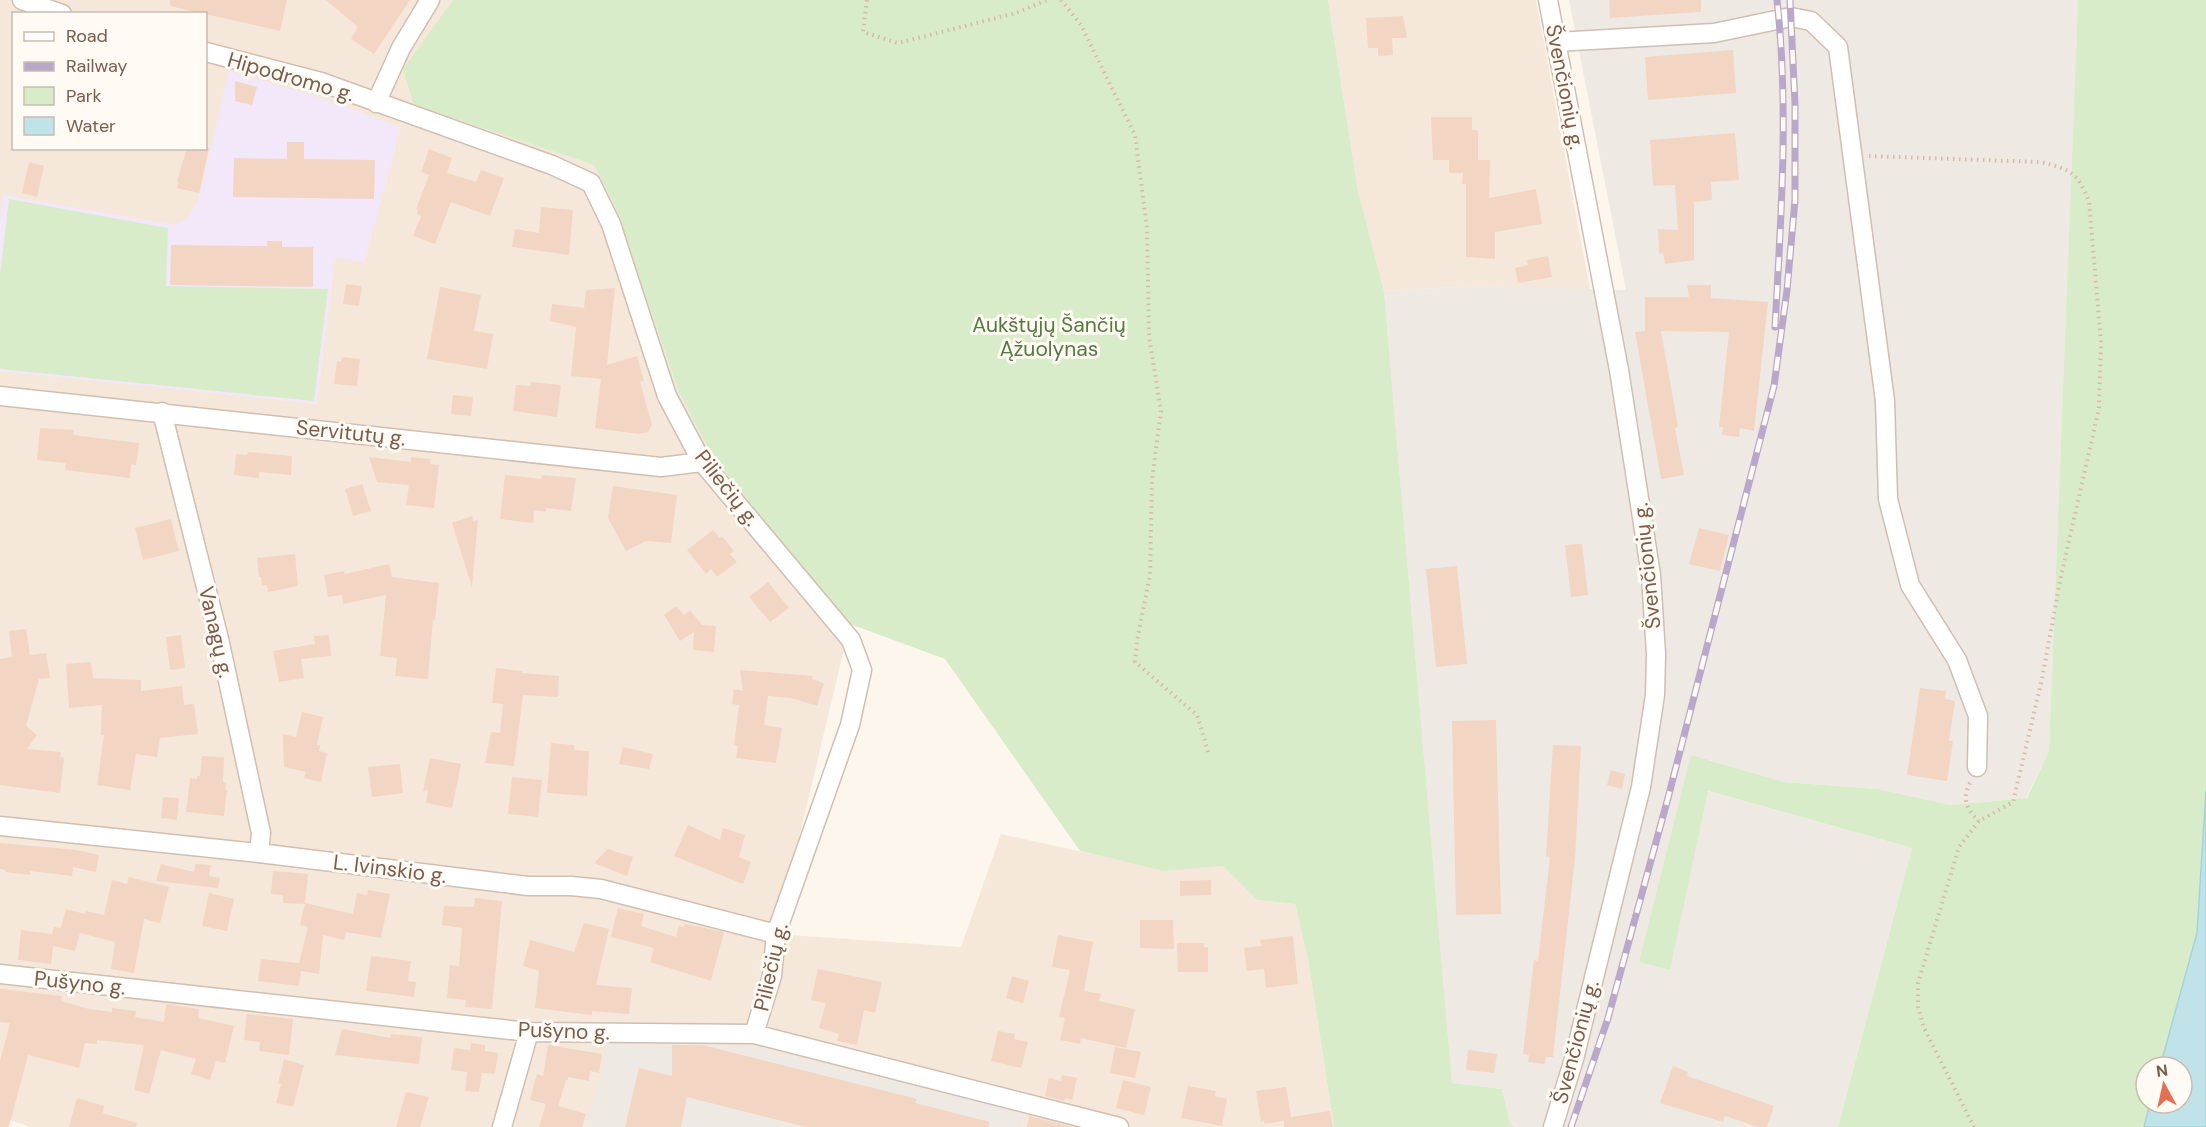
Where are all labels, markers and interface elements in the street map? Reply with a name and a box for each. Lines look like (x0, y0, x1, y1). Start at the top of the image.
legend (12, 12, 207, 150)
street label: Švenčionių g. (1539, 22, 1591, 152)
text: Road (66, 24, 108, 48)
street label: Hipodromo g. (224, 46, 358, 108)
text: Railway (66, 54, 128, 78)
text: Park (66, 84, 102, 108)
text: Water (66, 114, 116, 138)
park label: Aukštųjų Šančių Ąžuolynas (972, 311, 1126, 363)
street label: Servitutų g. (295, 413, 407, 453)
street label: Piliečių g. (688, 444, 766, 532)
street label: Švenčionių g. (1626, 501, 1668, 631)
street label: Vanagų g. (192, 584, 240, 680)
street label: L. Ivinskio g. (332, 848, 448, 890)
street label: Piliečių g. (747, 920, 795, 1014)
street label: Pušyno g. (33, 964, 127, 1002)
street label: Švenčionių g. (1546, 977, 1606, 1107)
street label: Pušyno g. (518, 1015, 610, 1047)
north arrow (2134, 1055, 2194, 1115)
text: N (2155, 1059, 2169, 1082)

